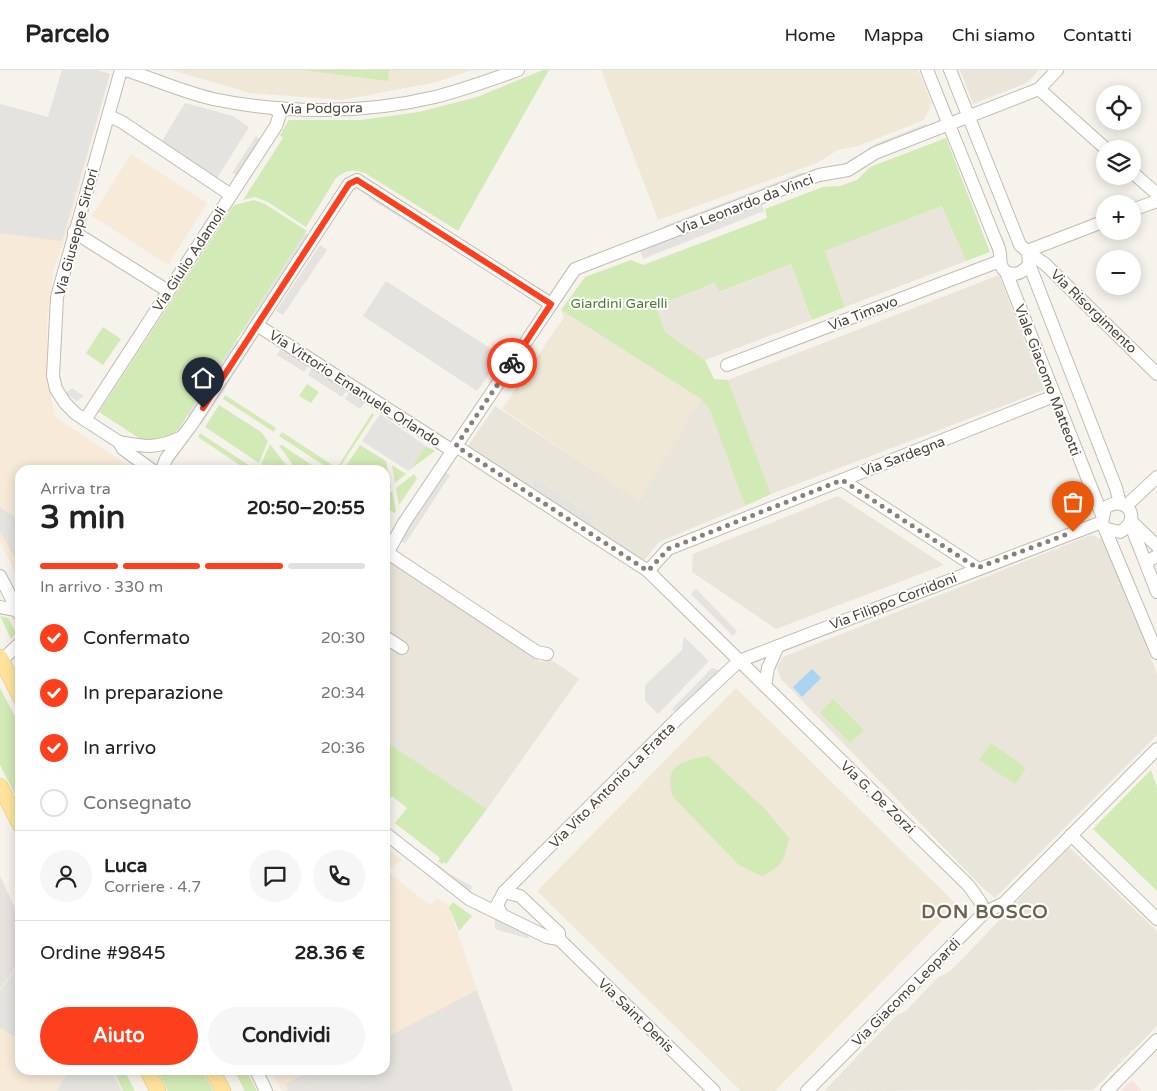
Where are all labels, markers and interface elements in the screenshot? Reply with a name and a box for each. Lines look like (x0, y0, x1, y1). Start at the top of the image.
text: Parcelo (25, 20, 110, 49)
text: Home (784, 24, 835, 46)
text: Mappa (863, 24, 924, 46)
text: Chi siamo (952, 24, 1035, 46)
text: Contatti (1063, 24, 1132, 46)
map controls (1096, 85, 1141, 295)
button: locate (1096, 85, 1141, 130)
street label: Via Podgora (281, 99, 363, 118)
button: layers (1096, 140, 1141, 185)
street label: Via Giuseppe Sirtori (51, 167, 102, 298)
street label: Via Leonardo da Vinci (675, 171, 816, 238)
button: + (1096, 195, 1141, 240)
street label: Via Giulio Adamoli (149, 204, 230, 315)
button: − (1096, 250, 1141, 295)
street label: Via Risorgimento (1047, 266, 1140, 357)
street label: Via Timavo (826, 292, 900, 334)
park label: Giardini Garelli (570, 295, 668, 312)
street label: Viale Giacomo Matteotti (1011, 302, 1084, 458)
street label: Via Vittorio Emanuele Orlando (266, 327, 444, 450)
courier (487, 338, 537, 388)
icon: bike (498, 349, 526, 377)
pin (182, 357, 224, 408)
icon: home (189, 364, 217, 392)
street label: Via Sardegna (859, 433, 947, 480)
text: Arriva tra (40, 479, 111, 499)
pin (1052, 481, 1094, 532)
icon: bag (1059, 488, 1087, 516)
text: 20:50–20:55 (247, 497, 365, 519)
text: 3 min (40, 499, 125, 537)
street label: Via Filippo Corridoni (827, 569, 959, 634)
text: In arrivo · 330 m (40, 577, 163, 597)
icon: check (40, 624, 68, 652)
text: Confermato (83, 627, 190, 649)
text: 20:30 (321, 628, 365, 648)
icon: check (40, 679, 68, 707)
text: In preparazione (83, 682, 223, 704)
text: 20:34 (321, 683, 365, 703)
street label: Via Vito Antonio La Fratta (546, 719, 679, 852)
icon: check (40, 734, 68, 762)
text: In arrivo (83, 737, 156, 759)
text: 20:36 (321, 738, 365, 758)
street label: Via G. De Zorzi (837, 757, 919, 837)
text: Consegnato (83, 792, 192, 814)
button: person (40, 850, 92, 902)
button: chat (249, 850, 301, 902)
button: phone (313, 850, 365, 902)
text: Luca (104, 855, 147, 877)
text: Corriere · 4.7 (104, 877, 201, 897)
district label: DON BOSCO (921, 901, 1049, 923)
street label: Via Giacomo Leopardi (849, 935, 964, 1050)
text: Ordine #9845 (40, 942, 166, 964)
text: 28.36 € (294, 942, 365, 964)
street label: Via Saint Denis (594, 975, 677, 1056)
button: Aiuto (40, 1007, 198, 1065)
button: Condividi (208, 1007, 365, 1065)

